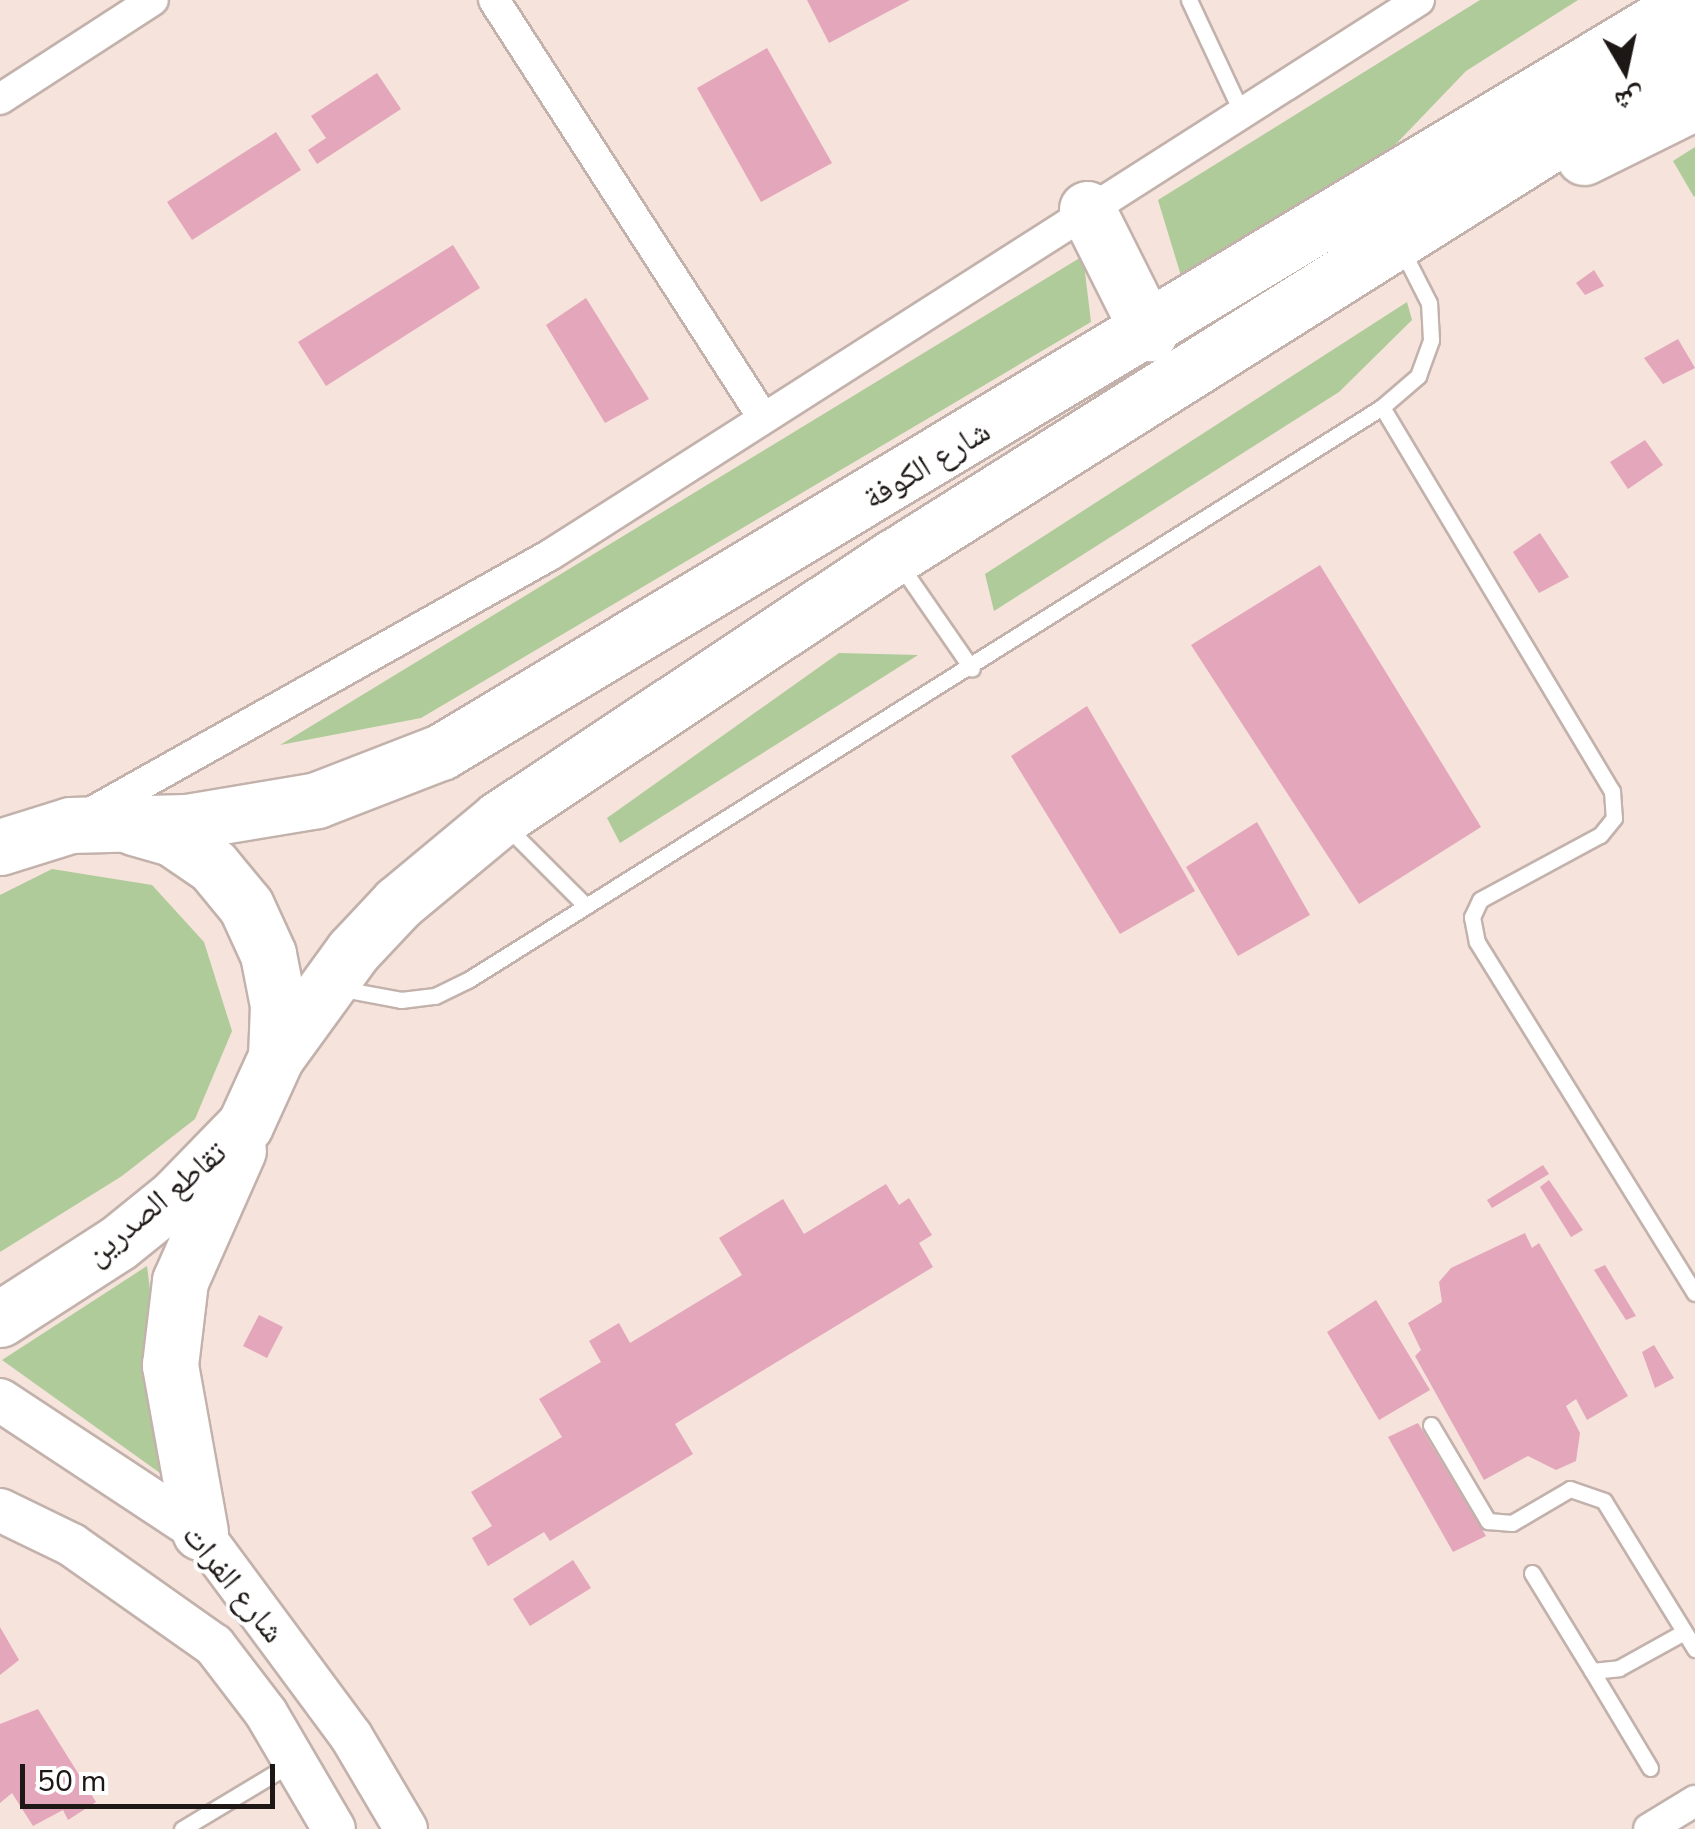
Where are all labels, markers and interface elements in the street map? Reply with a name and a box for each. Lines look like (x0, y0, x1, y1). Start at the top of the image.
north arrow (1575, 20, 1675, 120)
text: ش (1612, 79, 1647, 121)
street label: شارع الكوفة (857, 412, 997, 518)
street label: تقاطع الصدرين (78, 1134, 234, 1274)
street label: شارع الفرات (174, 1517, 292, 1651)
scale bar (25, 1744, 280, 1806)
text: 50 m (37, 1761, 106, 1802)

